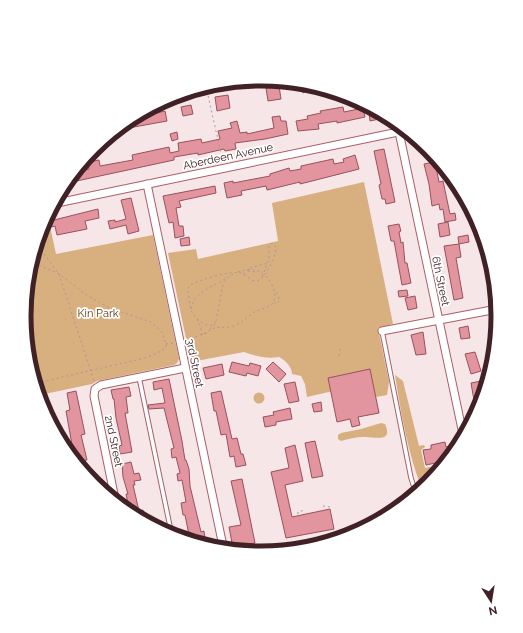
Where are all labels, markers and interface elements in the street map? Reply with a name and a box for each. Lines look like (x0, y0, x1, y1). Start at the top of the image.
street label: Aberdeen Avenue (182, 140, 275, 172)
street label: 6th Street (429, 255, 452, 307)
park label: Kin Park (77, 307, 119, 320)
street label: 3rd Street (183, 337, 206, 389)
street label: 2nd Street (102, 414, 125, 468)
north arrow (471, 581, 511, 621)
text: N (488, 603, 498, 618)

